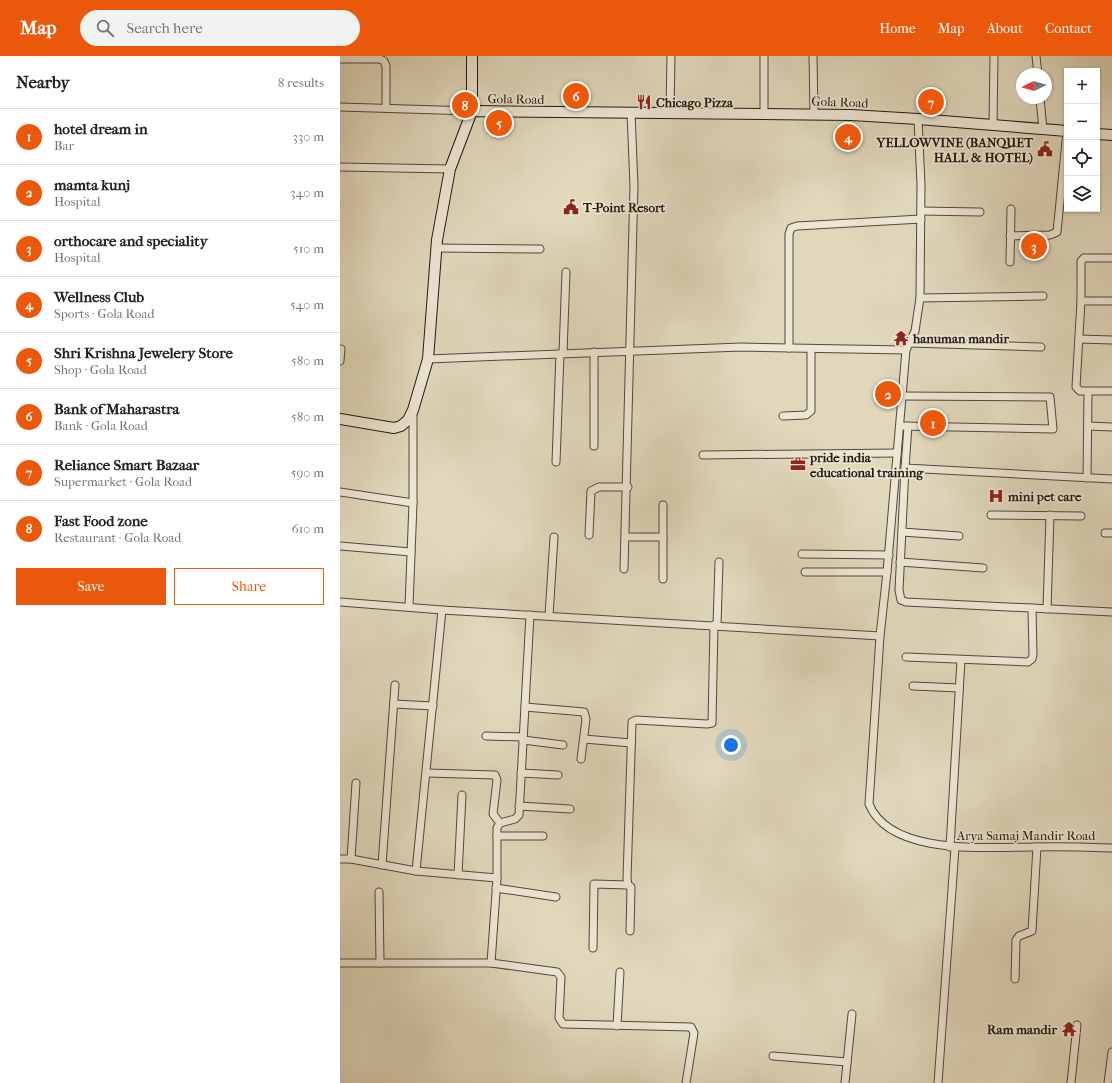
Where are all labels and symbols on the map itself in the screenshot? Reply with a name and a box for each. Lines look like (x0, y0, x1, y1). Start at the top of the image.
north arrow (1016, 68, 1052, 104)
pin: 6 (563, 81, 589, 111)
pin: 7 (918, 87, 944, 117)
pin: 8 (452, 90, 478, 120)
street label: Gola Road (487, 91, 546, 107)
restaurant icon: Chicago Pizza (635, 93, 653, 111)
street label: Gola Road (811, 94, 870, 111)
place label: Chicago Pizza (656, 95, 734, 111)
pin: 5 (486, 108, 512, 138)
pin: 4 (835, 122, 861, 152)
place label: YELLOWVINE (BANQUET HALL & HOTEL) (876, 135, 1034, 165)
public building icon: YELLOWVINE (BANQUET HALL & HOTEL) (1036, 140, 1054, 158)
public building icon: T-Point Resort (562, 198, 580, 216)
place label: T-Point Resort (582, 200, 665, 215)
pin: 3 (1021, 231, 1047, 261)
temple icon: hanuman mandir (892, 329, 910, 347)
place label: hanuman mandir (912, 331, 1009, 346)
pin: 2 (875, 379, 901, 409)
pin: 1 (920, 408, 946, 438)
place label: pride india educational training (809, 450, 924, 481)
office icon: pride india educational training (789, 455, 807, 473)
hospital icon: mini pet care (987, 487, 1005, 505)
place label: mini pet care (1007, 489, 1082, 505)
your location (721, 735, 741, 755)
street label: Arya Samaj Mandir Road (956, 828, 1096, 843)
temple icon: Ram mandir (1060, 1020, 1078, 1038)
place label: Ram mandir (987, 1022, 1057, 1037)

